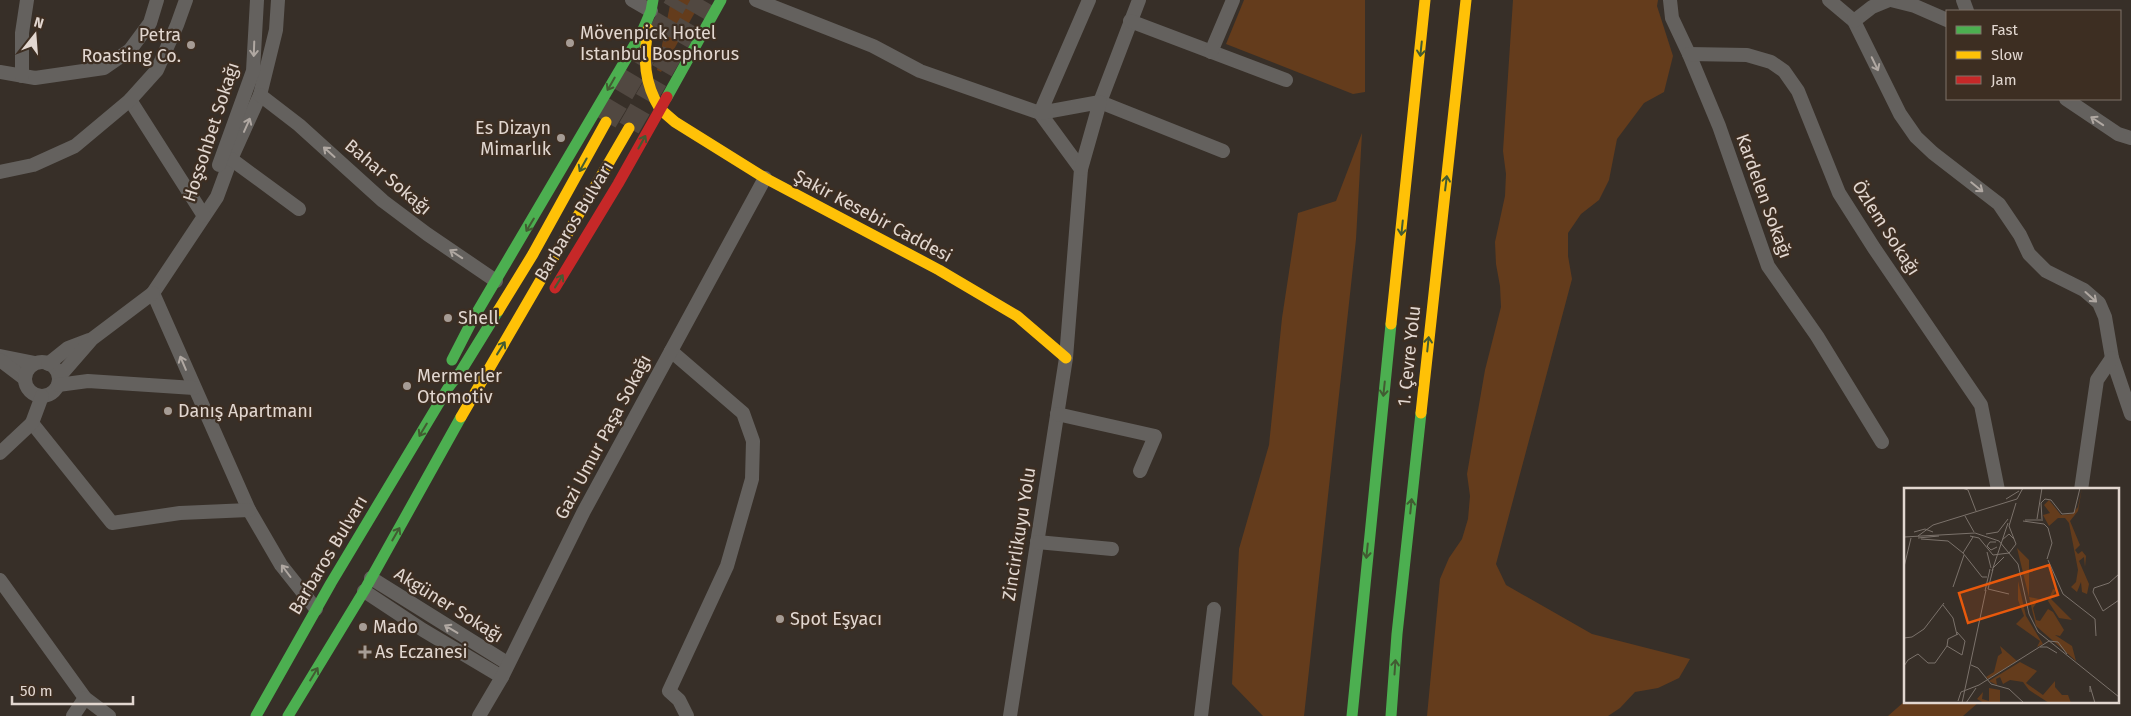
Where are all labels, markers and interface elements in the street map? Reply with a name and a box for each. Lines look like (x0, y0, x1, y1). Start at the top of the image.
north arrow (10, 10, 60, 60)
legend (1946, 10, 2121, 100)
text: N (32, 14, 46, 33)
text: Fast (1991, 21, 2018, 39)
place label: Mövenpick Hotel Istanbul Bosphorus (580, 22, 739, 65)
place label: Petra Roasting Co. (81, 24, 181, 67)
marker: Mövenpick Hotel Istanbul Bosphorus (564, 37, 576, 49)
marker: Petra Roasting Co. (185, 39, 197, 51)
one-way arrow (249, 40, 259, 56)
one-way arrow (1416, 40, 1426, 56)
text: Slow (1991, 46, 2023, 64)
one-way arrow (1870, 57, 1880, 72)
street label: Hoşsohbet Sokağı (178, 59, 244, 205)
text: Jam (1991, 71, 2017, 89)
one-way arrow (605, 76, 615, 90)
one-way arrow (2091, 116, 2105, 126)
place label: Es Dizayn Mimarlık (475, 117, 552, 160)
one-way arrow (242, 118, 252, 133)
street label: Kardelen Sokağı (1731, 131, 1797, 261)
marker: Es Dizayn Mimarlık (555, 132, 567, 144)
street label: Bahar Sokağı (340, 134, 436, 220)
one-way arrow (637, 134, 647, 149)
one-way arrow (323, 146, 336, 158)
street label: Barbaros Bulvarı (530, 157, 618, 285)
one-way arrow (577, 157, 587, 171)
street label: Şakir Kesebir Caddesi (790, 165, 956, 267)
one-way arrow (1441, 175, 1451, 191)
street label: Özlem Sokağı (1847, 176, 1925, 280)
one-way arrow (1970, 181, 1983, 192)
one-way arrow (525, 217, 535, 231)
one-way arrow (1397, 219, 1407, 235)
one-way arrow (449, 249, 463, 259)
one-way arrow (554, 275, 564, 289)
one-way arrow (2085, 291, 2098, 302)
street label: 1. Çevre Yolu (1393, 304, 1425, 408)
place label: Shell (458, 307, 499, 329)
marker: Shell (442, 312, 454, 324)
one-way arrow (1423, 336, 1433, 352)
one-way arrow (495, 341, 506, 355)
street label: Gazi Umur Paşa Sokağı (550, 351, 656, 523)
one-way arrow (178, 356, 188, 371)
place label: Mermerler Otomotiv (417, 365, 502, 408)
marker: Mermerler Otomotiv (401, 380, 413, 392)
one-way arrow (1379, 381, 1389, 397)
place label: Danış Apartmanı (178, 400, 313, 422)
marker: Danış Apartmanı (162, 405, 174, 417)
one-way arrow (417, 422, 427, 436)
street label: Zincirlikuyu Yolu (998, 466, 1040, 602)
inset map (1904, 488, 2118, 704)
street label: Barbaros Bulvarı (284, 491, 372, 619)
one-way arrow (1406, 498, 1416, 514)
one-way arrow (392, 528, 402, 542)
one-way arrow (1362, 542, 1372, 558)
street label: Akgüner Sokağı (390, 563, 508, 647)
one-way arrow (281, 564, 291, 578)
place label: Spot Eşyacı (790, 608, 882, 630)
marker: Spot Eşyacı (774, 613, 786, 625)
place label: Mado (373, 616, 418, 638)
marker: Mado (357, 621, 369, 633)
one-way arrow (444, 623, 458, 633)
place label: As Eczanesi (375, 641, 468, 663)
marker: As Eczanesi (359, 646, 371, 658)
one-way arrow (1390, 660, 1399, 676)
one-way arrow (309, 668, 319, 682)
scale bar (12, 674, 134, 706)
text: 50 m (20, 682, 53, 700)

